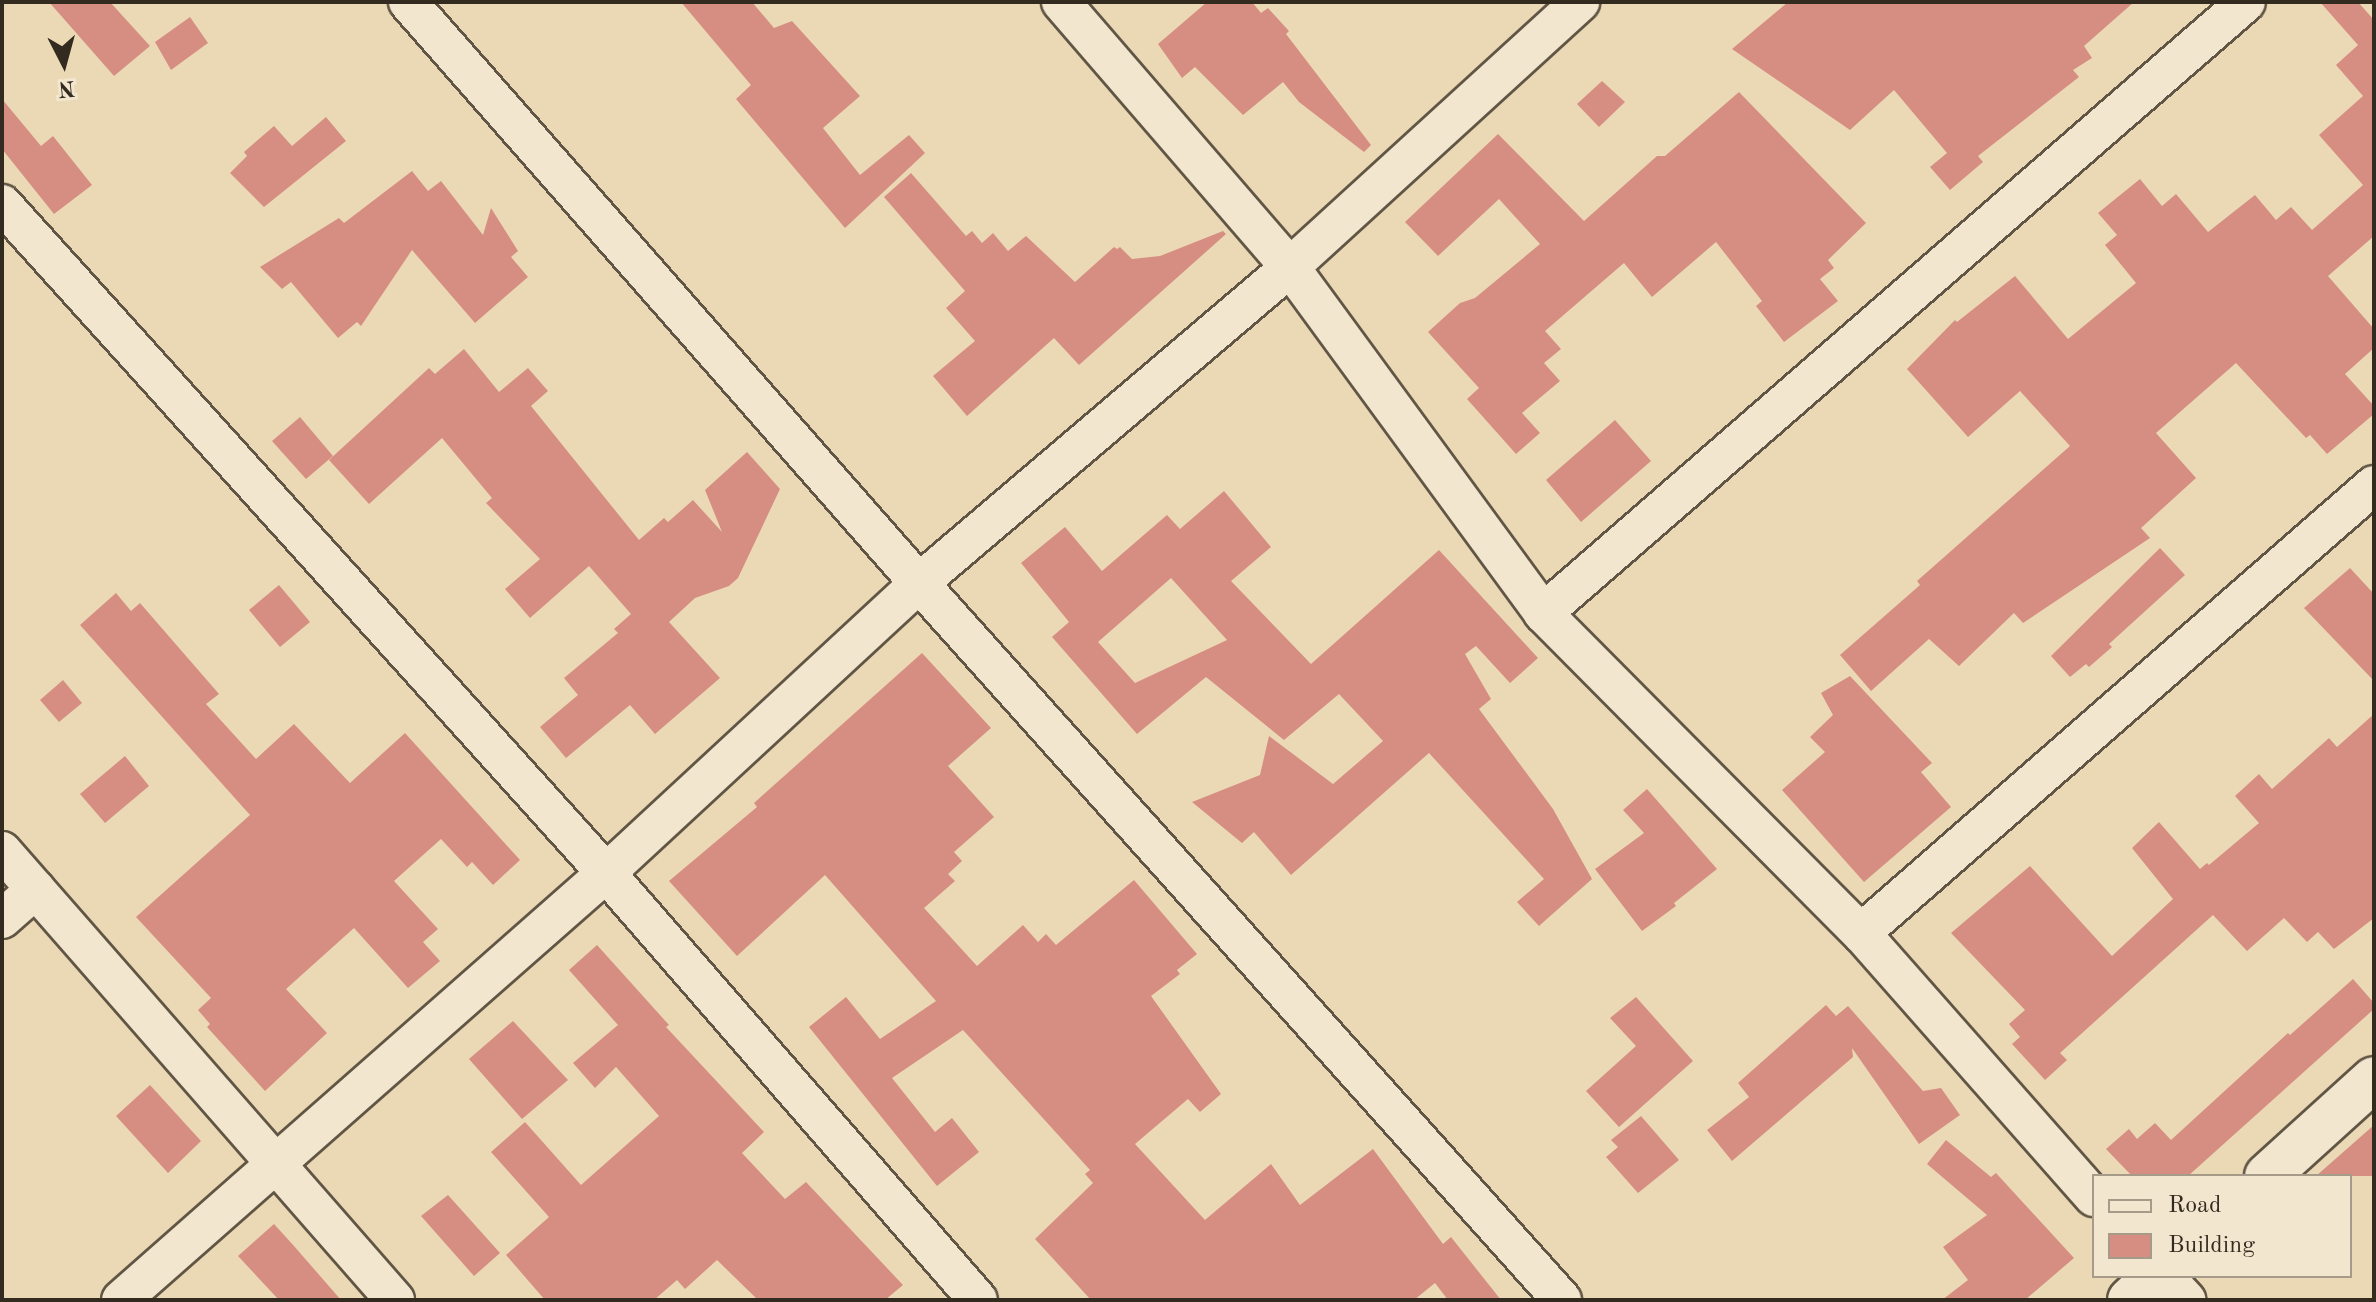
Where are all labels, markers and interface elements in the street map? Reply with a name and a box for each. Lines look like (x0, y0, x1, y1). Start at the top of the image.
north arrow (24, 24, 104, 104)
text: N (57, 76, 76, 100)
legend (2092, 1174, 2352, 1278)
text: Road (2168, 1194, 2221, 1218)
text: Building (2168, 1234, 2255, 1258)

